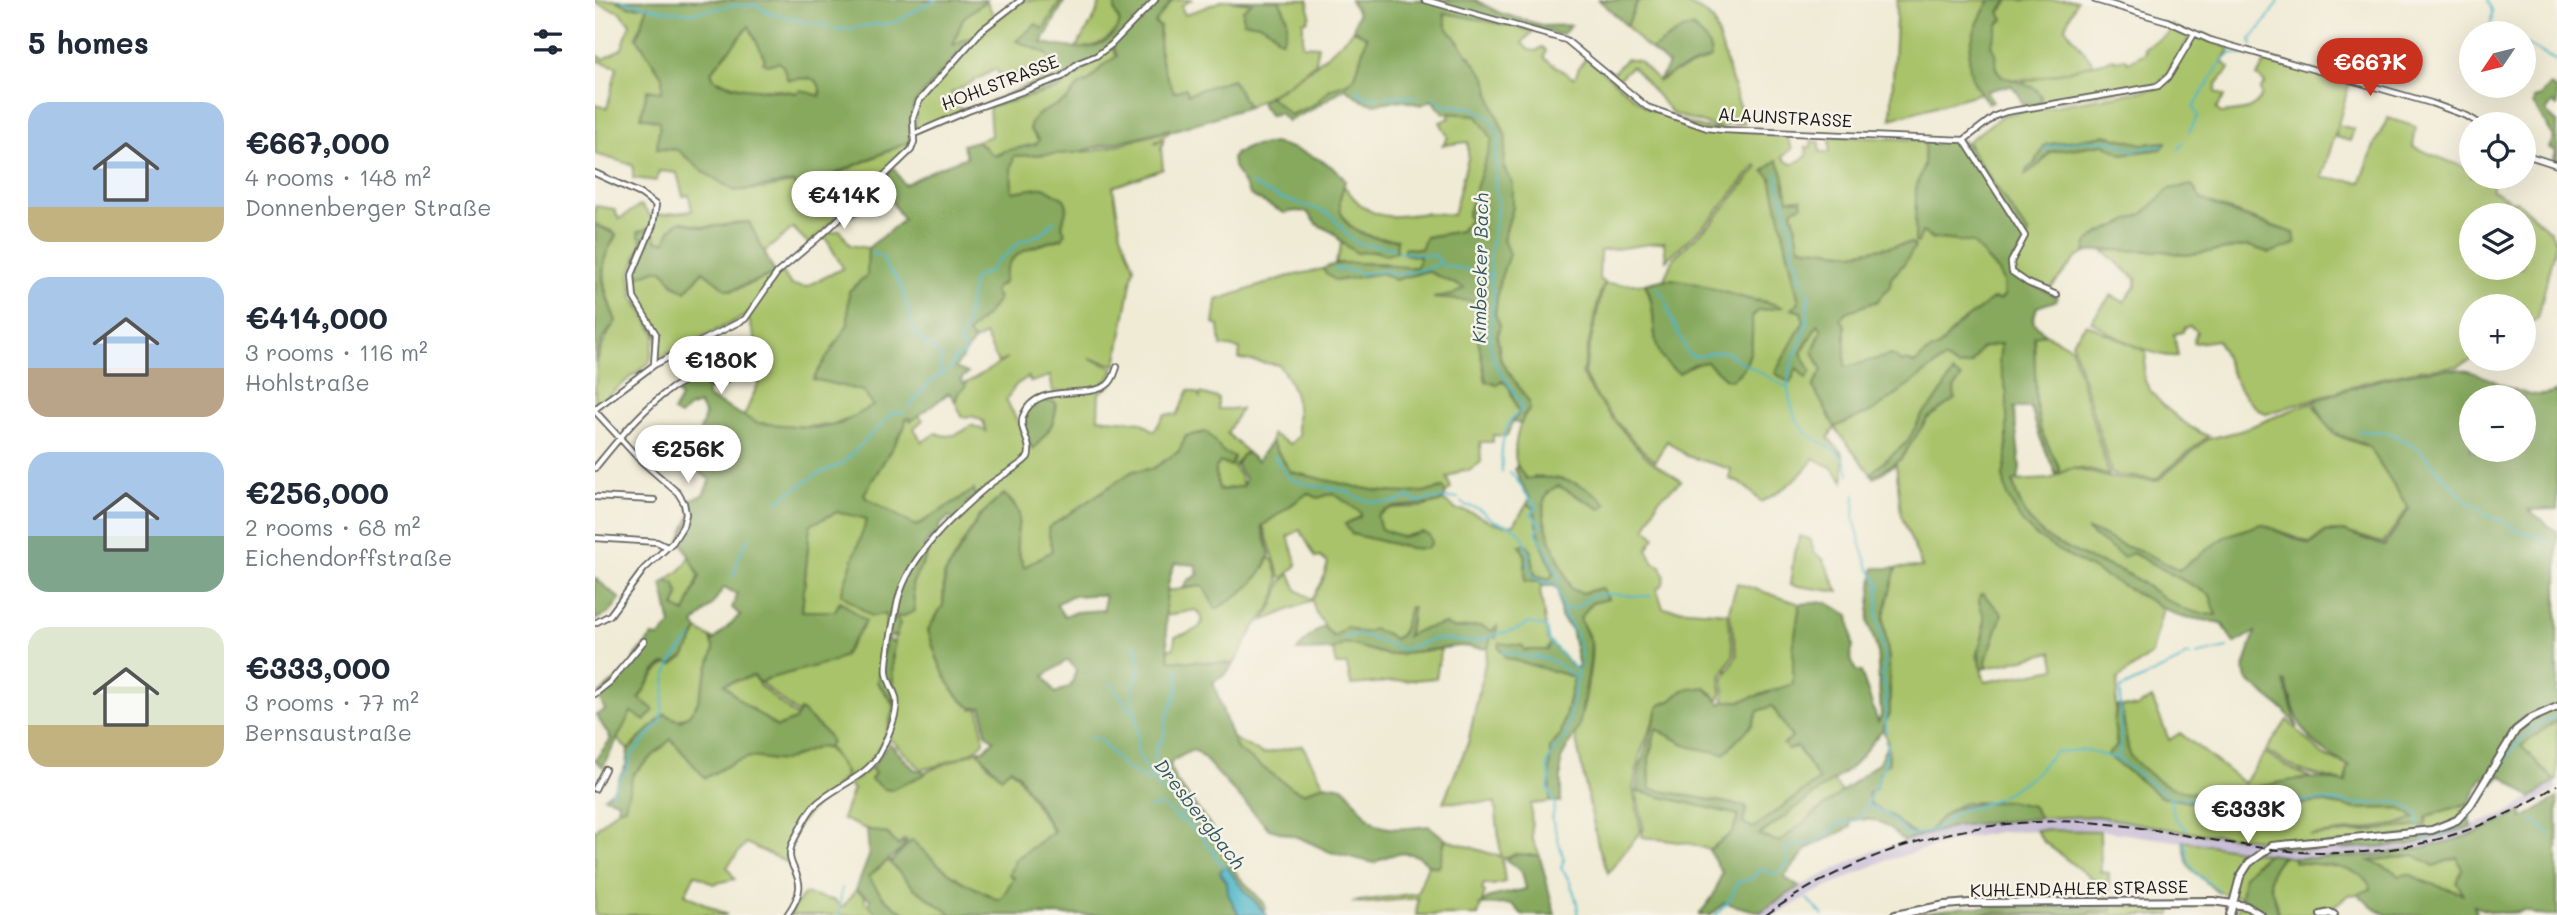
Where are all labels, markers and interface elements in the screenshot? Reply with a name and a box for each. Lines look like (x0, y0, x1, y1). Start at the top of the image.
north arrow (2459, 21, 2536, 98)
map controls (2459, 21, 2536, 462)
text: 5 homes (28, 22, 149, 62)
icon: filters (529, 23, 567, 61)
pin: €667K (2321, 38, 2419, 98)
text: €667K (2333, 46, 2407, 76)
street label: HOHLSTRASSE (937, 49, 1062, 116)
street label: ALAUNSTRASSE (1717, 102, 1853, 133)
button: locate (2459, 112, 2536, 189)
text: €667,000 (245, 122, 389, 162)
icon: home (84, 130, 168, 214)
text: 4 rooms · 148 m² (245, 162, 431, 192)
pin: €414K (795, 172, 893, 231)
text: €414K (807, 179, 881, 209)
text: Donnenberger Straße (245, 192, 492, 222)
water label: Kimbecker Bach (1466, 193, 1493, 343)
button: layers (2459, 203, 2536, 280)
button: + (2459, 294, 2536, 371)
text: €414,000 (245, 297, 388, 337)
icon: home (84, 305, 168, 389)
pin: €180K (672, 336, 770, 396)
text: 3 rooms · 116 m² (245, 337, 428, 367)
text: €180K (684, 344, 758, 374)
text: Hohlstraße (245, 367, 370, 397)
button: − (2459, 385, 2536, 462)
pin: €256K (639, 426, 737, 485)
text: €256K (651, 433, 725, 463)
text: €256,000 (245, 472, 389, 512)
icon: home (84, 480, 168, 564)
text: 2 rooms · 68 m² (245, 512, 420, 542)
text: Eichendorffstraße (245, 542, 452, 572)
text: €333,000 (245, 647, 390, 687)
icon: home (84, 655, 168, 739)
text: 3 rooms · 77 m² (245, 687, 419, 717)
text: Bernsaustraße (245, 717, 412, 747)
water label: Dresbergbach (1149, 753, 1251, 874)
pin: €333K (2199, 786, 2297, 845)
text: €333K (2210, 793, 2286, 823)
street label: KUHLENDAHLER STRASSE (1970, 874, 2188, 902)

